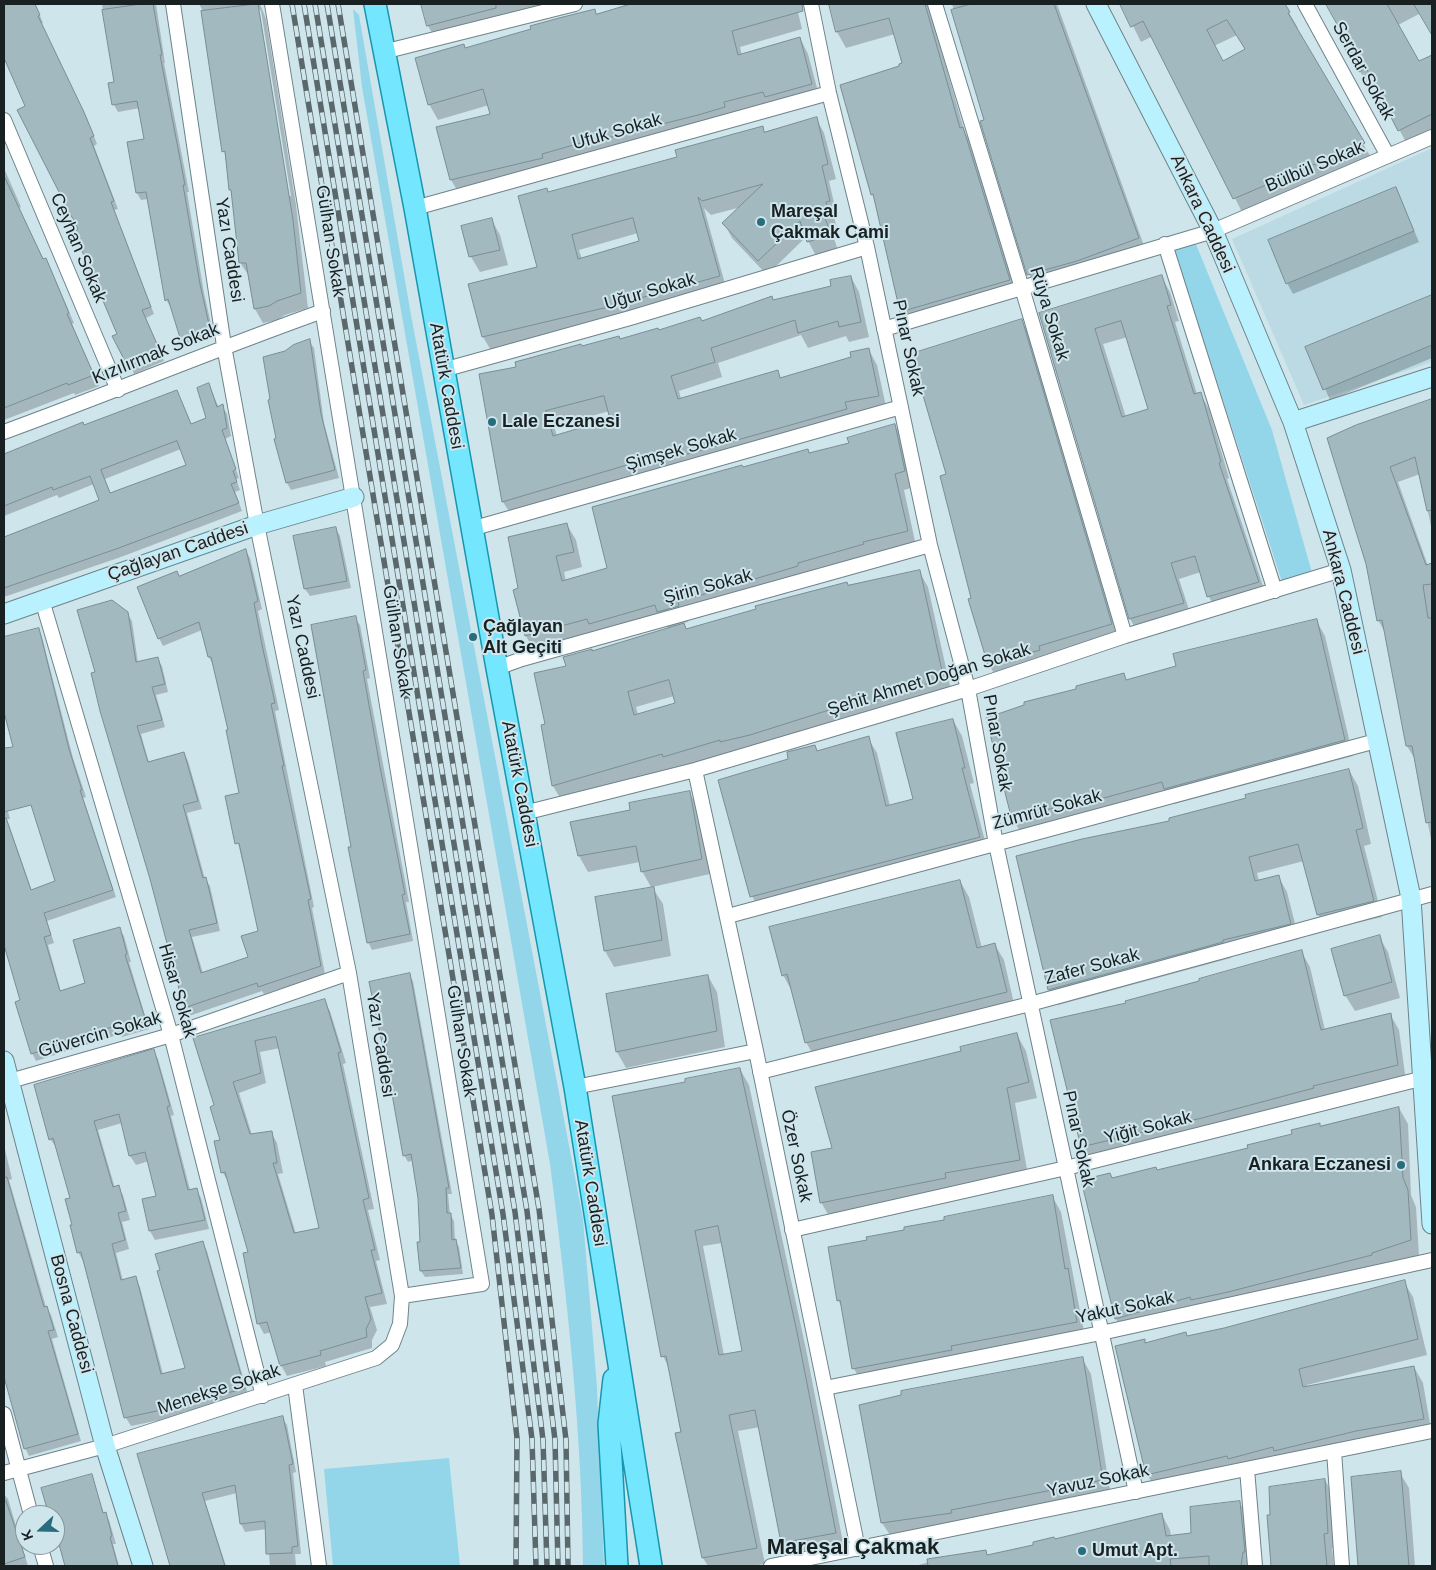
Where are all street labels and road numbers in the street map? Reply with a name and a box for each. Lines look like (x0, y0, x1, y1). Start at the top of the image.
street label: Serdar Sokak (1327, 18, 1399, 124)
street label: Ufuk Sokak (570, 109, 664, 155)
street label: Bülbül Sokak (1262, 137, 1368, 197)
street label: Ankara Caddesi (1165, 151, 1239, 277)
street label: Gülhan Sokak (310, 183, 350, 299)
street label: Ceyhan Sokak (45, 190, 111, 306)
street label: Yazı Caddesi (210, 196, 248, 304)
street label: Rüya Sokak (1024, 264, 1074, 364)
street label: Uğur Sokak (602, 269, 698, 315)
street label: Pınar Sokak (887, 298, 929, 398)
street label: Kızılırmak Sokak (89, 319, 223, 389)
street label: Atatürk Caddesi (424, 321, 468, 451)
street label: Şimşek Sokak (623, 424, 739, 476)
street label: Çağlayan Caddesi (105, 518, 251, 586)
street label: Ankara Caddesi (1317, 527, 1369, 657)
street label: Şirin Sokak (661, 565, 755, 609)
street label: Gülhan Sokak (377, 583, 417, 699)
street label: Yazı Caddesi (280, 593, 324, 701)
street label: Şehit Ahmet Doğan Sokak (825, 639, 1033, 721)
street label: Pınar Sokak (978, 693, 1016, 793)
street label: Atatürk Caddesi (496, 719, 542, 849)
street label: Zümrüt Sokak (990, 785, 1104, 835)
street label: Hisar Sokak (153, 941, 201, 1041)
street label: Zafer Sokak (1042, 944, 1142, 990)
street label: Gülhan Sokak (441, 983, 481, 1099)
street label: Yazı Caddesi (361, 991, 399, 1099)
street label: Güvercin Sokak (36, 1007, 164, 1063)
street label: Pınar Sokak (1057, 1089, 1099, 1189)
street label: Yiğit Sokak (1102, 1107, 1194, 1149)
street label: Özer Sokak (776, 1108, 816, 1204)
street label: Atatürk Caddesi (569, 1118, 611, 1248)
street label: Bosna Caddesi (45, 1252, 97, 1376)
street label: Yakut Sokak (1074, 1287, 1176, 1329)
street label: Menekşe Sokak (155, 1360, 283, 1420)
street label: Yavuz Sokak (1045, 1460, 1151, 1502)

